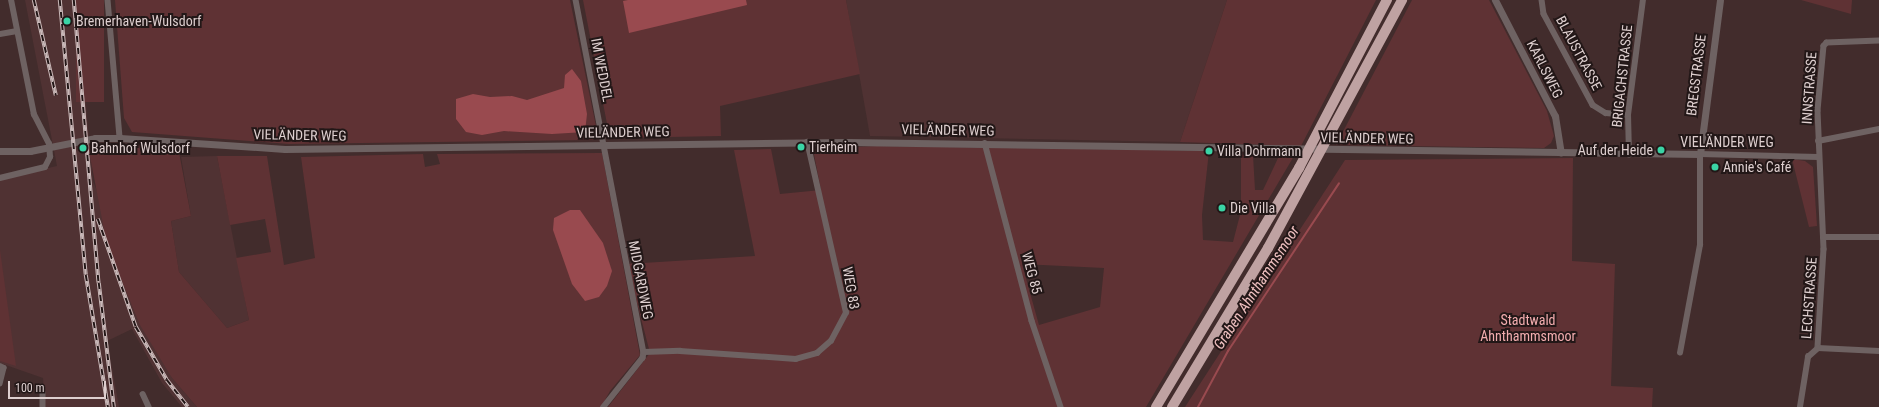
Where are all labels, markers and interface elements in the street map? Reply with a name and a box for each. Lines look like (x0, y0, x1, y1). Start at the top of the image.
place label: Bremerhaven-Wulsdorf (76, 13, 201, 29)
street label: BLAUSTRASSE (1552, 13, 1606, 93)
marker: Bremerhaven-Wulsdorf (61, 15, 73, 27)
street label: BRIGACHSTRASSE (1608, 24, 1636, 128)
street label: BREGSTRASSE (1683, 33, 1709, 117)
street label: IM WEDDEL (588, 37, 616, 103)
street label: KARLSWEG (1523, 37, 1567, 101)
street label: INNSTRASSE (1798, 51, 1820, 125)
street label: VIELÄNDER WEG (901, 121, 995, 139)
street label: VIELÄNDER WEG (576, 123, 670, 141)
street label: VIELÄNDER WEG (253, 126, 347, 144)
street label: VIELÄNDER WEG (1320, 129, 1414, 147)
street label: VIELÄNDER WEG (1680, 134, 1774, 150)
place label: Tierheim (809, 139, 857, 155)
place label: Bahnhof Wulsdorf (91, 140, 190, 156)
marker: Tierheim (796, 142, 806, 152)
place label: Auf der Heide (1578, 142, 1653, 158)
marker: Bahnhof Wulsdorf (78, 143, 88, 153)
place label: Villa Dohrmann (1217, 143, 1301, 159)
marker: Auf der Heide (1656, 145, 1666, 155)
marker: Villa Dohrmann (1204, 146, 1214, 156)
place label: Annie's Café (1723, 159, 1791, 175)
marker: Annie's Café (1710, 162, 1720, 172)
place label: Die Villa (1230, 200, 1275, 216)
marker: Die Villa (1217, 203, 1227, 213)
water label: Graben Ahnthammsmoor (1210, 223, 1304, 353)
street label: MIDGARDWEG (625, 239, 657, 321)
street label: WEG 85 (1018, 250, 1046, 296)
street label: LECHSTRASSE (1798, 257, 1820, 339)
street label: WEG 83 (839, 265, 863, 311)
park label: Stadtwald Ahnthammsmoor (1480, 312, 1576, 344)
scale bar (10, 373, 108, 399)
text: 100 m (15, 381, 45, 395)

